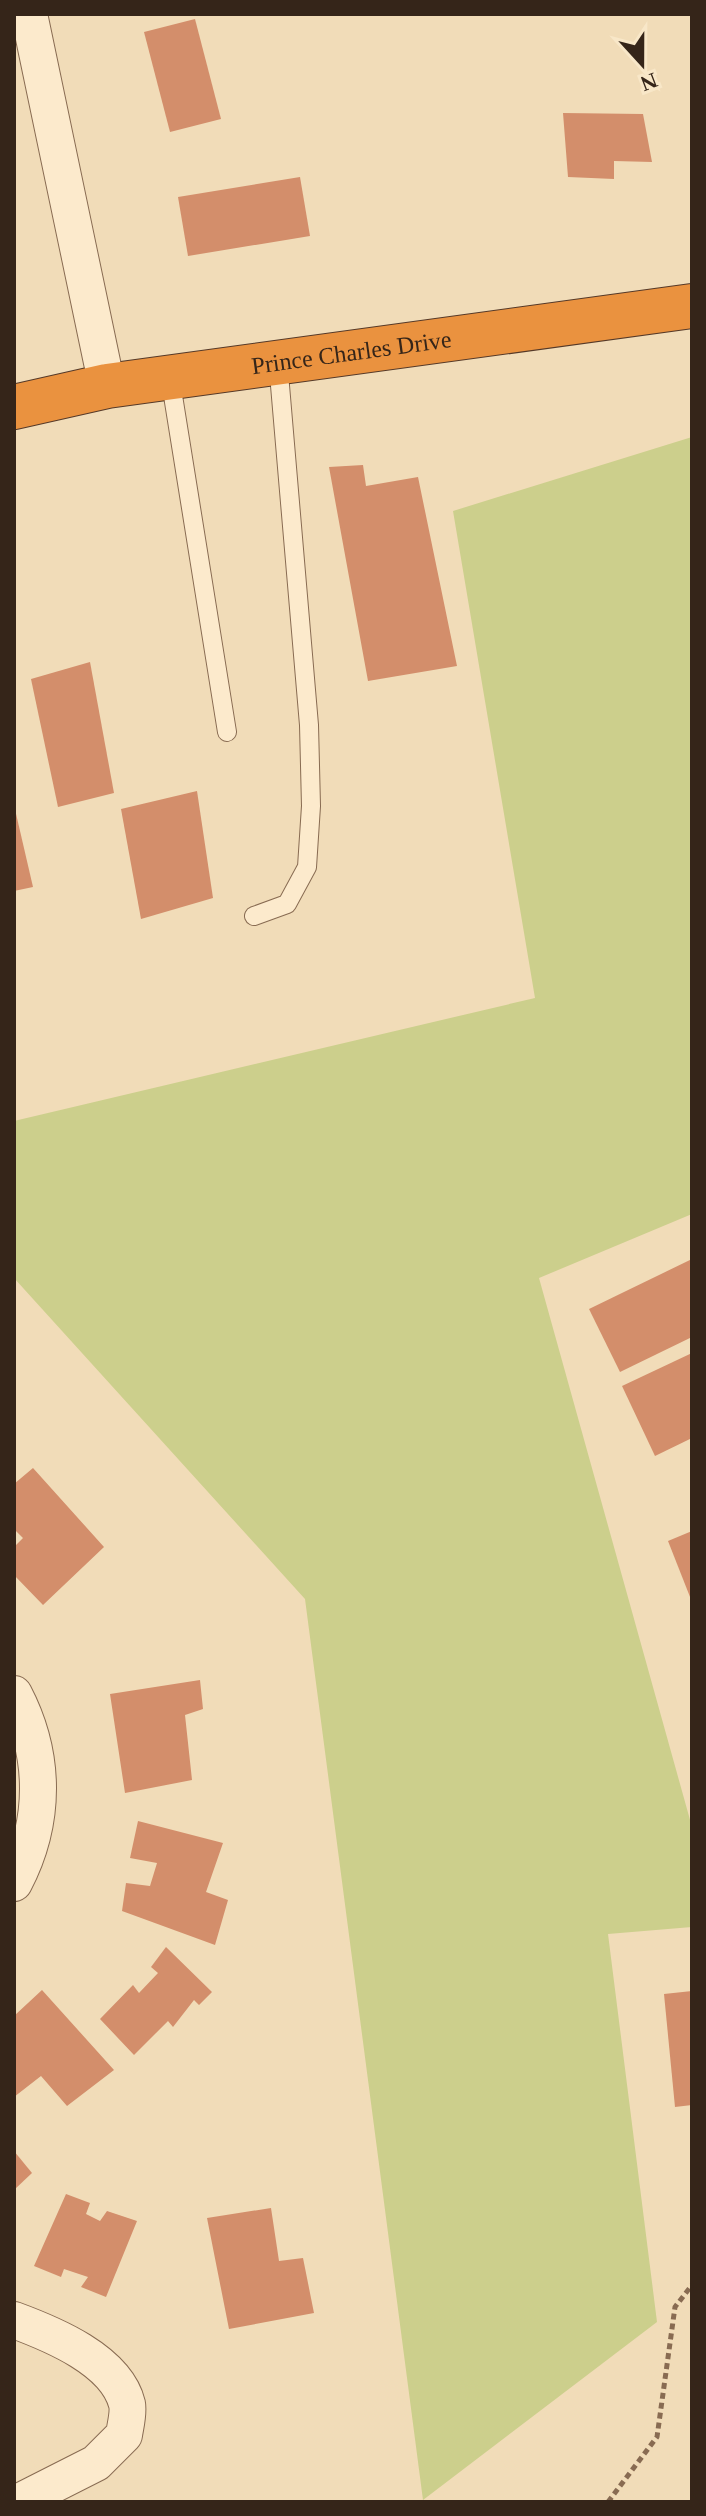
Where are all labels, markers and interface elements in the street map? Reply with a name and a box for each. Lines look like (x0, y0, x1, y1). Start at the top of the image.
north arrow (602, 24, 682, 104)
text: N (637, 68, 661, 97)
street label: Prince Charles Drive (250, 326, 453, 379)

